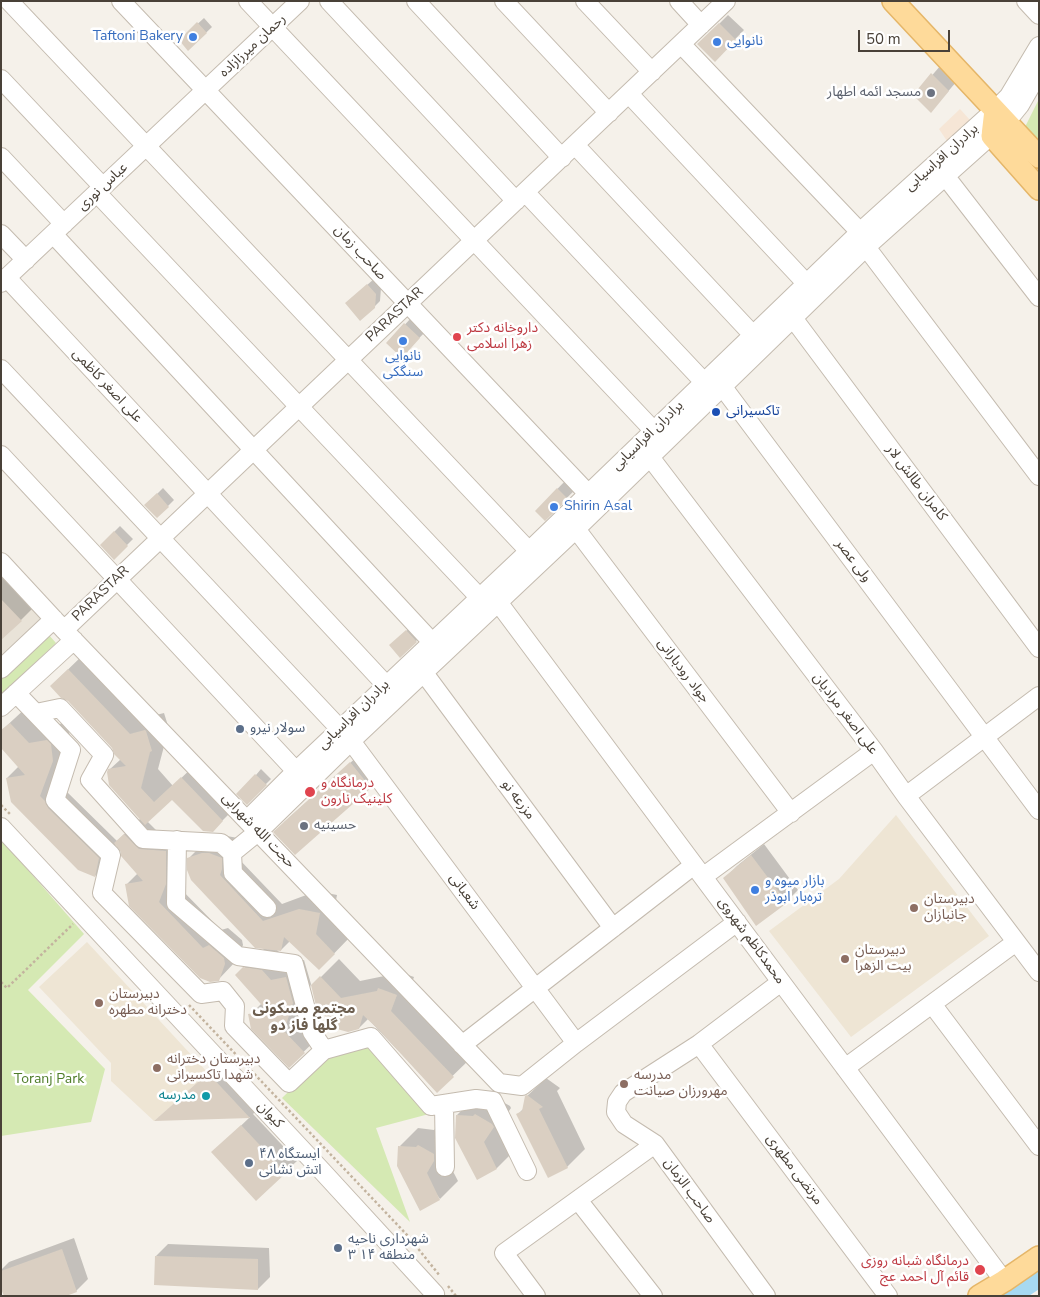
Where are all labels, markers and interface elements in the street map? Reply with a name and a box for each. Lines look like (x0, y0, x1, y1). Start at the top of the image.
street label: رحمان میرزازاده (216, 11, 290, 81)
scale bar (860, 20, 952, 52)
place label: Taftoni Bakery (93, 29, 183, 45)
text: 50 m (866, 29, 901, 49)
marker: Taftoni Bakery (187, 31, 199, 43)
place label: نانوایی (727, 34, 763, 50)
marker: نانوایی (711, 36, 723, 48)
place label: مسجد ائمه اطهار (827, 85, 921, 101)
marker: مسجد ائمه اطهار (925, 87, 937, 99)
street label: برادران افراسیابی (902, 121, 982, 195)
street label: عباس نوری (74, 160, 132, 214)
street label: صاحب زمان (330, 222, 390, 284)
street label: PARASTAR (363, 284, 427, 346)
place label: داروخانه دکتر زهرا اسلامی (467, 321, 538, 354)
marker: داروخانه دکتر زهرا اسلامی (451, 331, 463, 343)
marker: نانوایی سنگکی (397, 335, 409, 347)
street label: علی اصغر کاظمی (68, 345, 146, 427)
place label: نانوایی سنگکی (383, 349, 423, 382)
street label: برادران افراسیابی (609, 398, 687, 474)
place label: تاکسیرانی (726, 404, 780, 420)
marker: تاکسیرانی (710, 406, 722, 418)
street label: کامران طالش لار (882, 442, 950, 524)
place label: Shirin Asal (564, 499, 632, 515)
marker: Shirin Asal (548, 501, 560, 513)
street label: ولی عصر (831, 536, 875, 586)
street label: PARASTAR (69, 563, 133, 625)
street label: جواد رودبارانی (653, 635, 713, 707)
street label: علی اصغر مرادیان (809, 670, 881, 758)
street label: برادران افراسیابی (315, 677, 393, 753)
place label: سولار نیرو (250, 721, 305, 737)
marker: سولار نیرو (234, 723, 246, 735)
place label: درمانگاه و کلینیک نارون (321, 776, 392, 809)
street label: مزرعه نو (498, 777, 538, 823)
marker: درمانگاه و کلینیک نارون (303, 785, 317, 799)
street label: حجت الله شهرابی (218, 790, 298, 872)
place label: حسینیه (314, 818, 356, 834)
marker: حسینیه (298, 820, 310, 832)
street label: شعبانی (445, 870, 483, 914)
place label: بازار میوه و تره‌بار ابوذر (765, 874, 824, 906)
marker: بازار میوه و تره‌بار ابوذر (749, 884, 761, 896)
place label: دبیرستان جانبازان (924, 892, 975, 924)
street label: محمدکاظم شهروی (714, 894, 788, 988)
marker: دبیرستان جانبازان (908, 902, 920, 914)
place label: دبیرستان بیت الزهرا (855, 943, 911, 976)
marker: دبیرستان بیت الزهرا (839, 953, 851, 965)
place label: دبیرستان دخترانه مطهره (109, 987, 187, 1020)
marker: دبیرستان دخترانه مطهره (93, 997, 105, 1009)
district label: مجتمع مسکونی گلها فاز دو (253, 1000, 355, 1035)
place label: دبیرستان دخترانه شهدا تاکسیرانی (167, 1052, 260, 1084)
marker: دبیرستان دخترانه شهدا تاکسیرانی (151, 1062, 163, 1074)
place label: مدرسه مهرورزان صیانت (634, 1068, 728, 1100)
park label: Toranj Park (14, 1072, 84, 1088)
marker: مدرسه مهرورزان صیانت (618, 1078, 630, 1090)
place label: مدرسه (159, 1088, 196, 1104)
marker: مدرسه (200, 1090, 212, 1102)
street label: کیوان (253, 1098, 287, 1132)
street label: مرتضی مطهری (762, 1131, 826, 1209)
place label: ایستگاه ۴۸ اتش نشانی (259, 1147, 322, 1180)
street label: صاحب الزمان (660, 1155, 718, 1227)
marker: ایستگاه ۴۸ اتش نشانی (243, 1157, 255, 1169)
place label: شهرداری ناحیه ۳ منطقه ۱۴ (348, 1232, 429, 1264)
marker: شهرداری ناحیه ۳ منطقه ۱۴ (332, 1242, 344, 1254)
place label: درمانگاه شبانه روزی قائم آل احمد عج (861, 1254, 969, 1286)
marker: درمانگاه شبانه روزی قائم آل احمد عج (973, 1263, 987, 1277)

